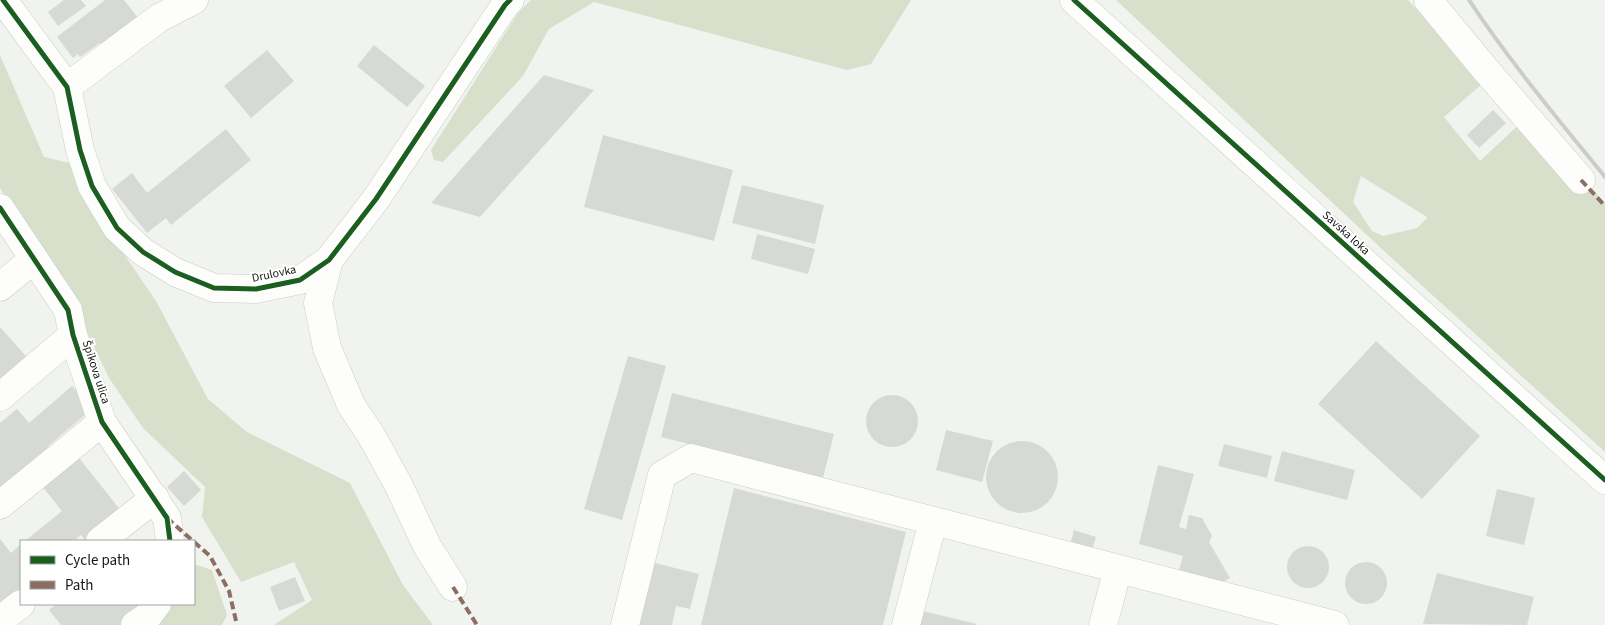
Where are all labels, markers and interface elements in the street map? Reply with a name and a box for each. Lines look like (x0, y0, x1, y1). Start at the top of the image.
street label: Savska loka (1318, 207, 1374, 259)
street label: Drulovka (250, 261, 298, 287)
street label: Špikova ulica (78, 338, 114, 406)
legend (20, 540, 195, 605)
text: Cycle path (65, 550, 130, 571)
text: Path (65, 575, 93, 596)

